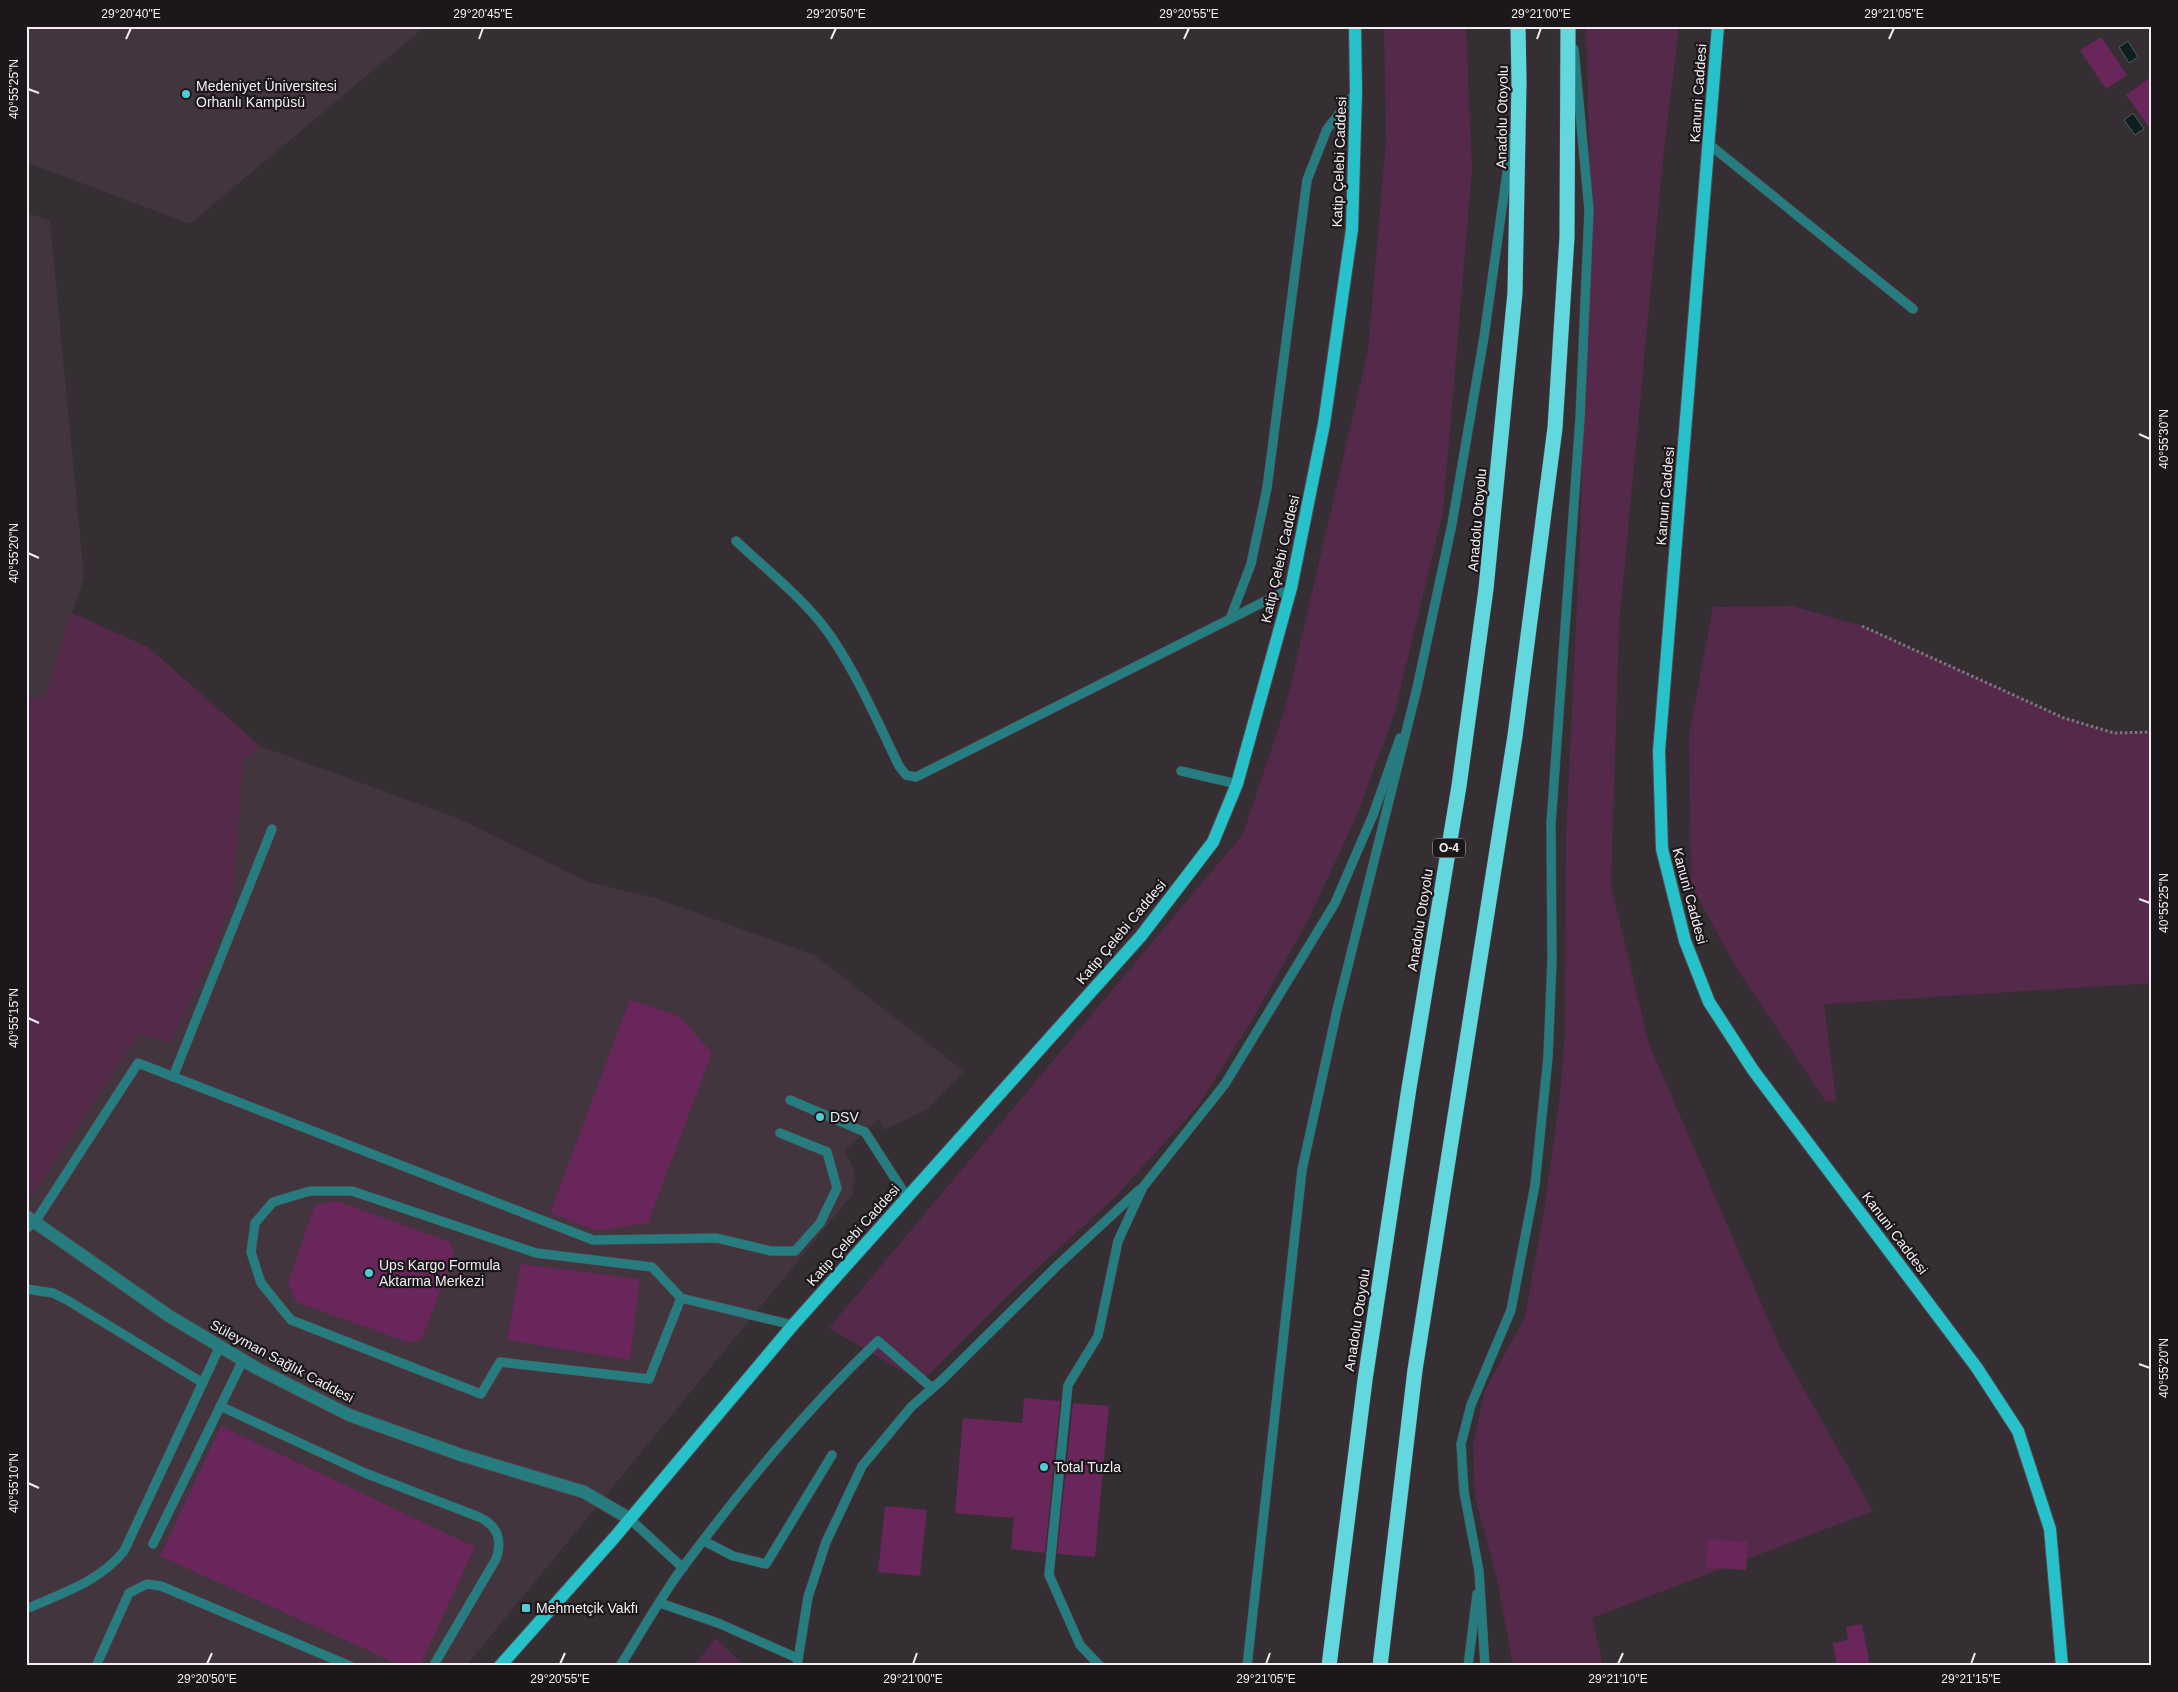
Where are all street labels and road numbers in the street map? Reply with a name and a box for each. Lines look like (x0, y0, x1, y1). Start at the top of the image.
street label: Kanuni Caddesi (1687, 43, 1709, 143)
street label: Anadolu Otoyolu (1493, 65, 1511, 169)
street label: Katip Çelebi Caddesi (1329, 96, 1349, 228)
street label: Kanuni Caddesi (1653, 446, 1677, 546)
street label: Anadolu Otoyolu (1465, 468, 1489, 572)
street label: Katip Çelebi Caddesi (1257, 494, 1303, 624)
road number: O-4 (1433, 838, 1465, 858)
street label: Kanuni Caddesi (1669, 846, 1711, 946)
street label: Anadolu Otoyolu (1404, 868, 1436, 972)
street label: Katip Çelebi Caddesi (1073, 877, 1169, 987)
street label: Katip Çelebi Caddesi (803, 1181, 903, 1289)
street label: Kanuni Caddesi (1859, 1189, 1931, 1277)
street label: Anadolu Otoyolu (1341, 1268, 1373, 1372)
street label: Süleyman Sağlık Caddesi (207, 1316, 357, 1406)

